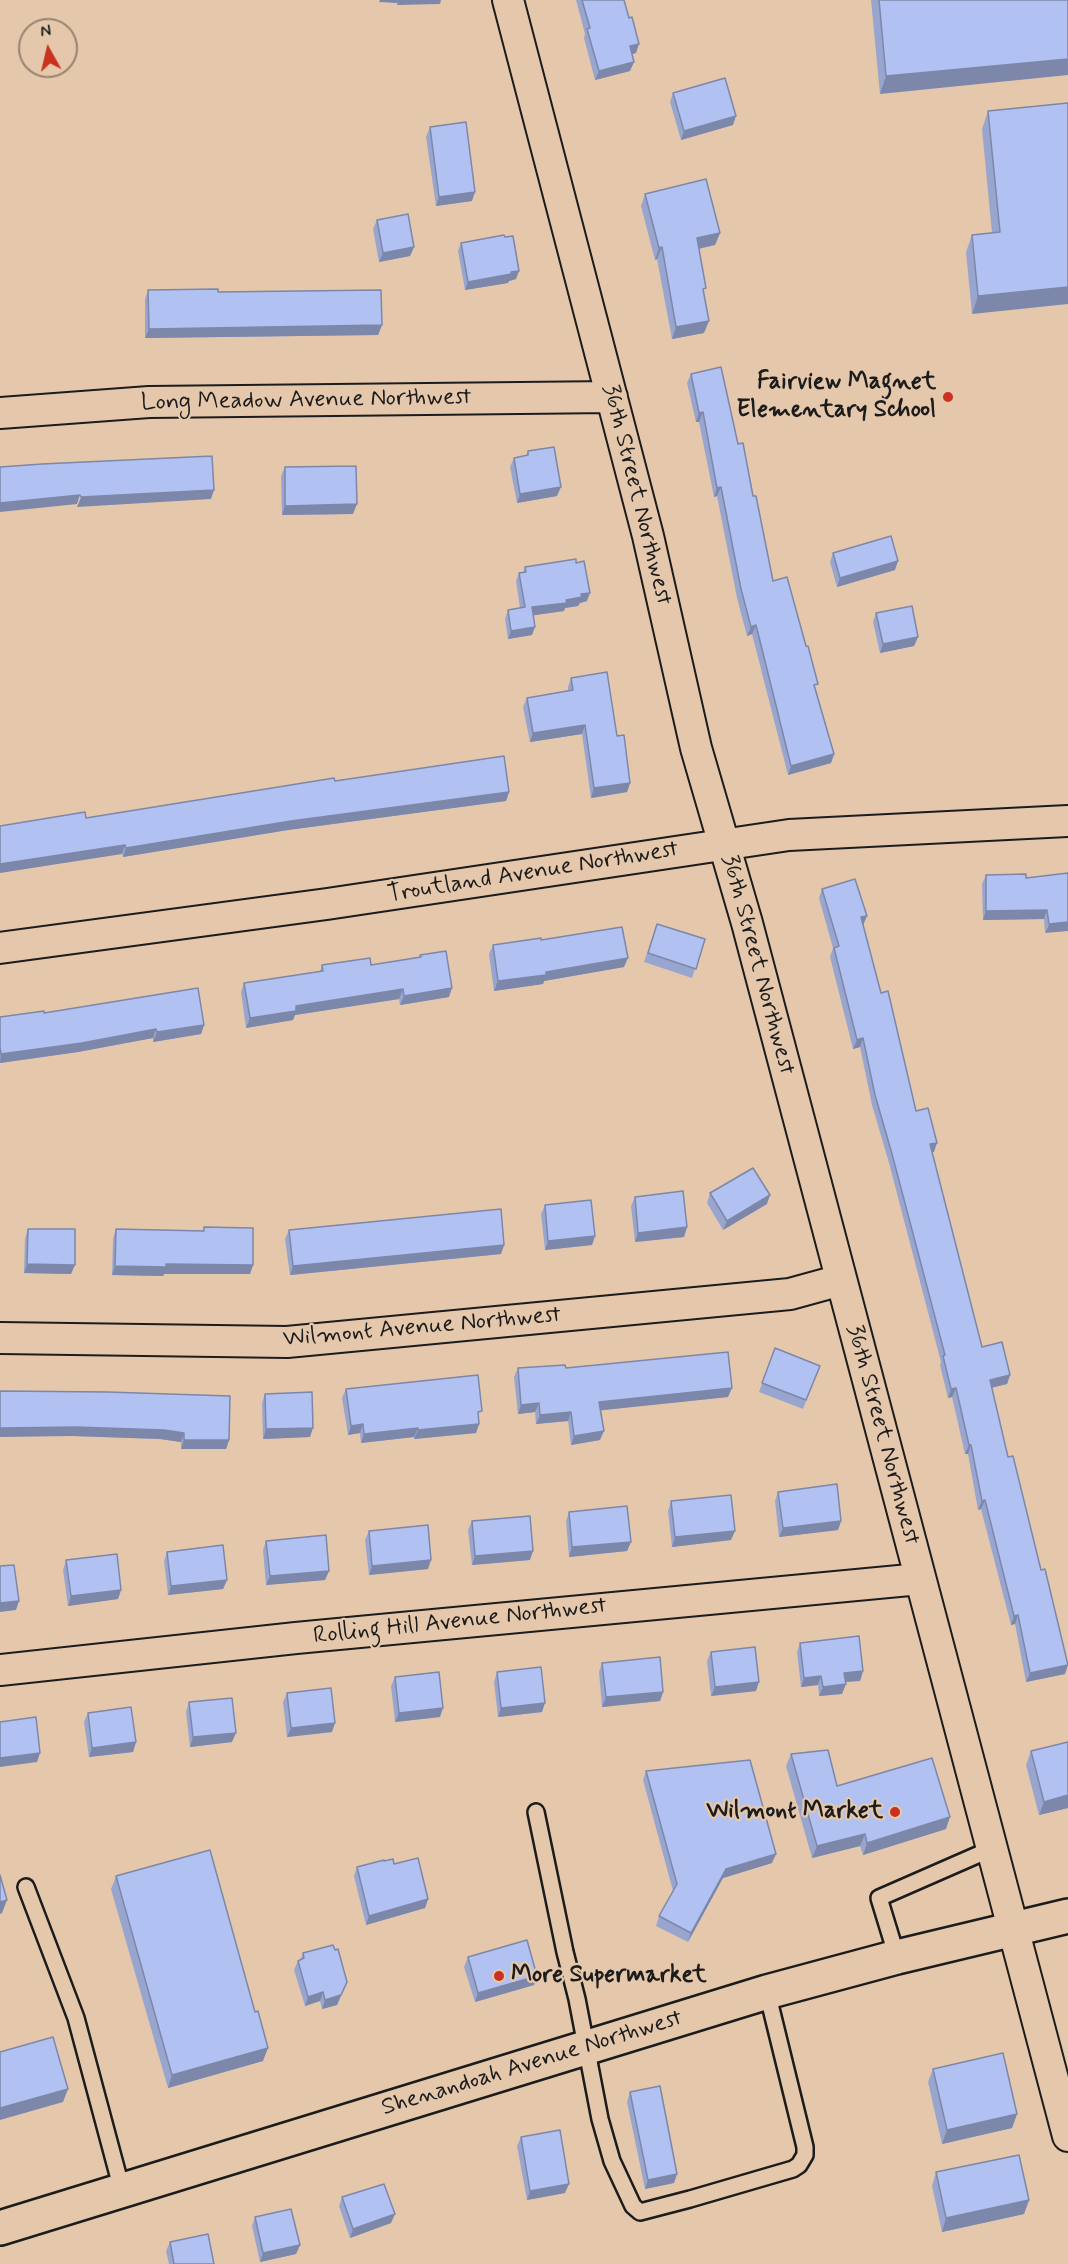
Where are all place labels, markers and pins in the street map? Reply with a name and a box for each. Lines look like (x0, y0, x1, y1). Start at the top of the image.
place label: Fairview Magnet Elementary School (737, 369, 936, 425)
marker: Fairview Magnet Elementary School (941, 390, 955, 404)
place label: Wilmont Market (706, 1798, 883, 1826)
marker: Wilmont Market (888, 1805, 902, 1819)
place label: More Supermarket (511, 1962, 707, 1990)
marker: More Supermarket (492, 1969, 506, 1983)

